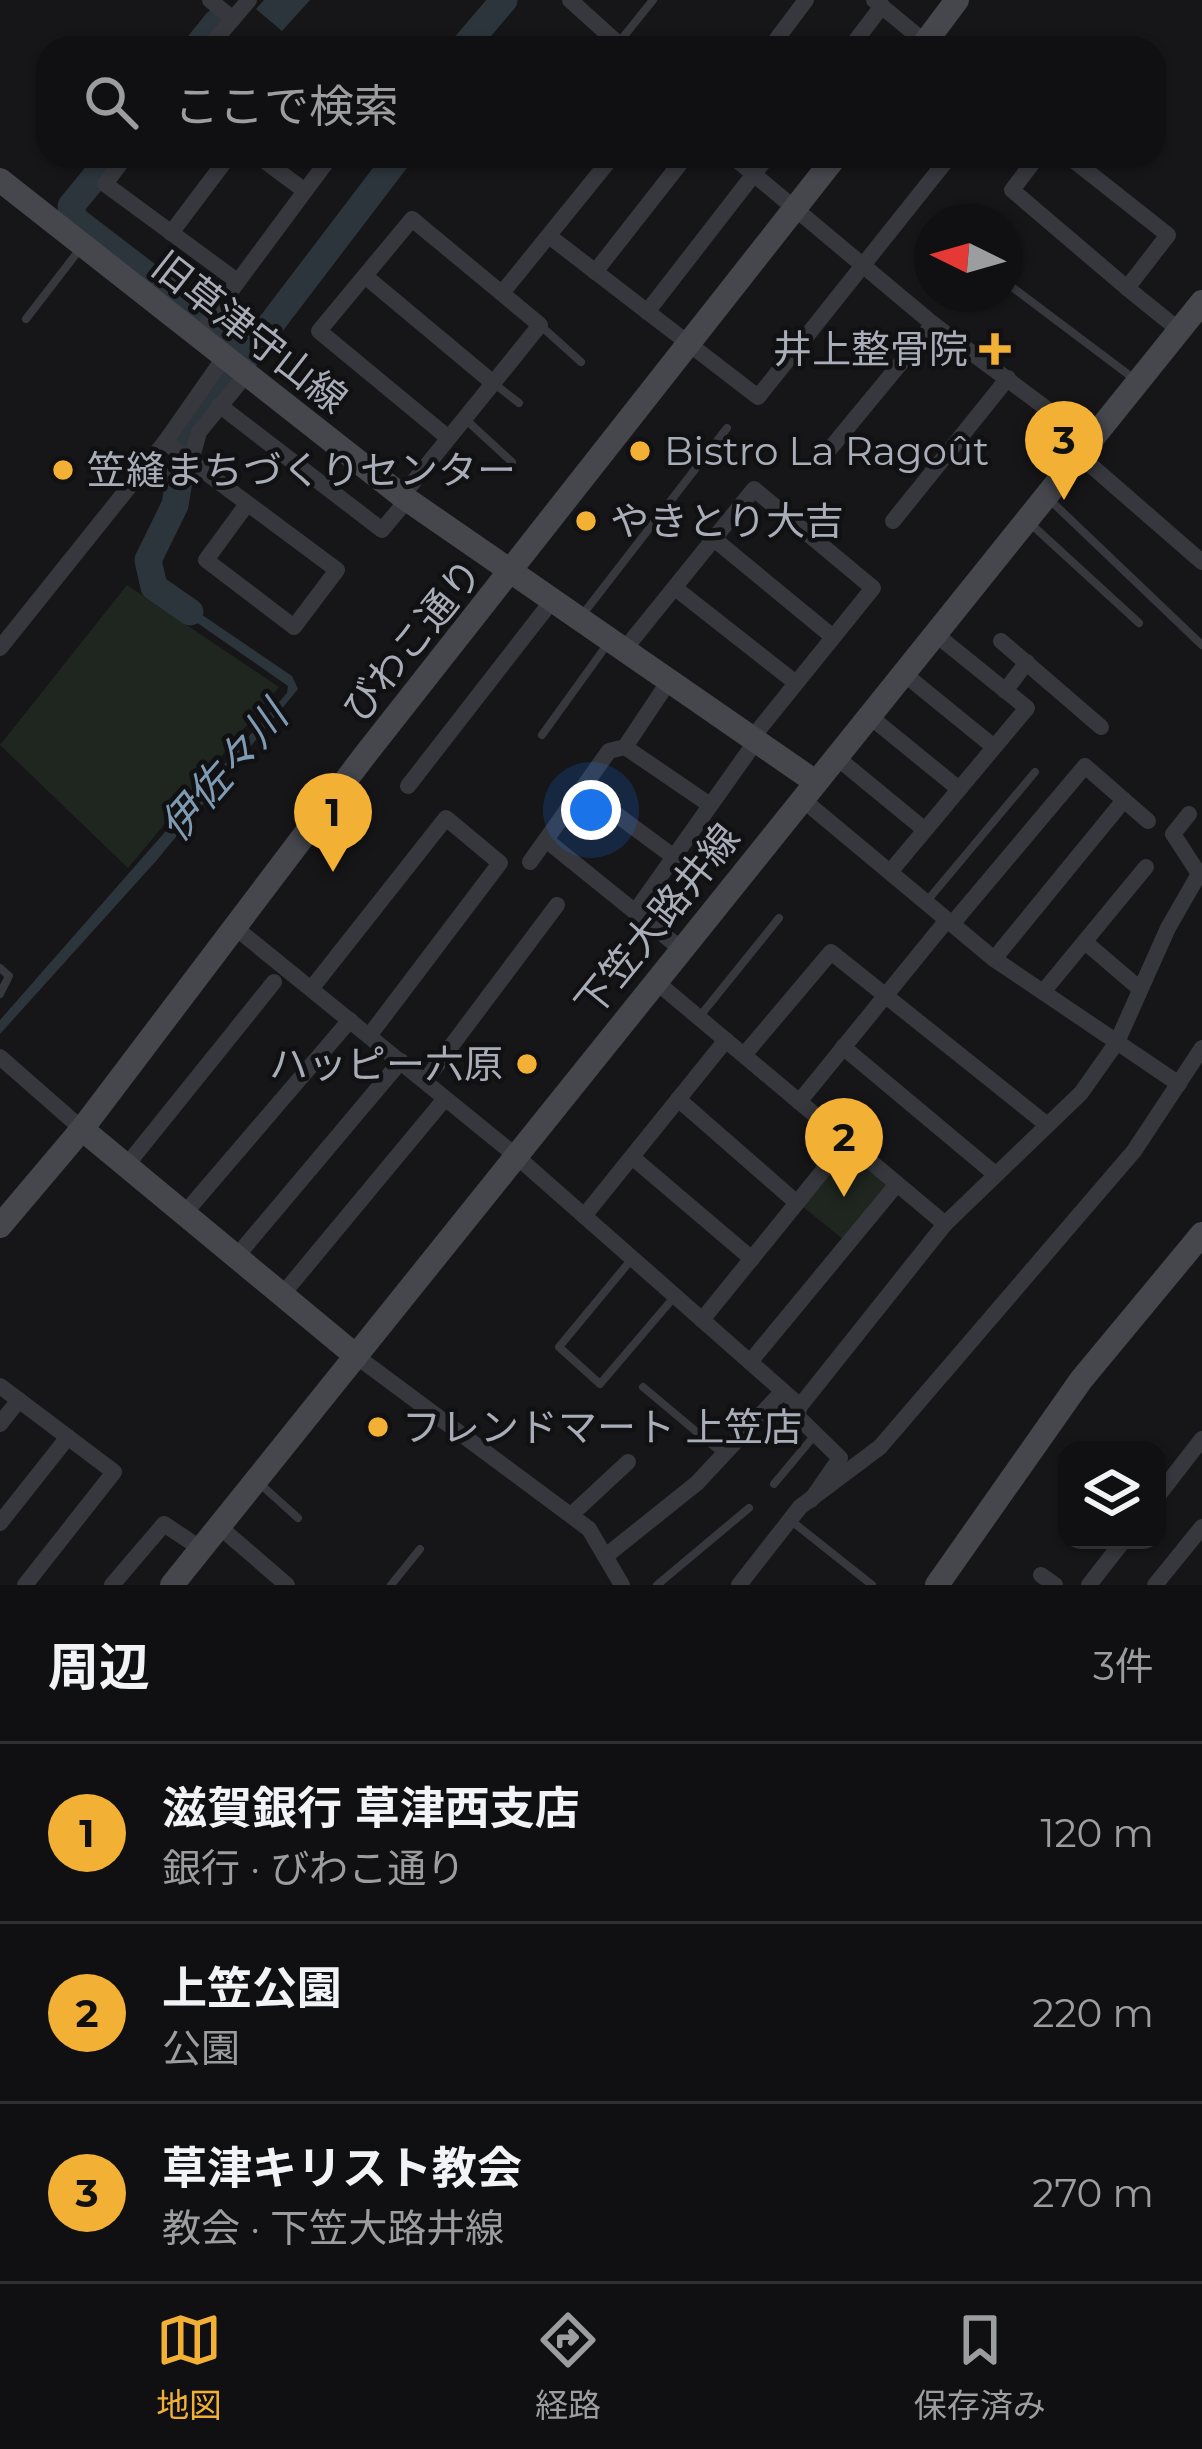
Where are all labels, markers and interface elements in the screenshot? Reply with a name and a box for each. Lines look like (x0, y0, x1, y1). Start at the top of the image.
search box (36, 36, 1166, 168)
icon: search (78, 69, 144, 135)
text: ここで検索 (174, 78, 399, 133)
north arrow (914, 204, 1022, 312)
street label: 旧草津守山線 (143, 241, 357, 423)
place label: 井上整骨院 (773, 325, 968, 373)
marker: 井上整骨院 (979, 333, 1011, 365)
pin: 3 (1025, 401, 1103, 500)
place label: Bistro La Ragoût (664, 427, 989, 475)
marker: Bistro La Ragoût (627, 438, 653, 464)
place label: 笠縫まちづくりセンター (87, 446, 516, 494)
marker: 笠縫まちづくりセンター (50, 457, 76, 483)
place label: やきとり大吉 (610, 497, 844, 545)
marker: やきとり大吉 (573, 508, 599, 534)
street label: びわこ通り (332, 549, 492, 731)
water label: 伊佐々川 (148, 688, 300, 851)
pin: 1 (294, 773, 372, 872)
your location (561, 780, 621, 840)
street label: 下笠大路井線 (565, 814, 749, 1026)
place label: ハッピー六原 (269, 1040, 503, 1088)
marker: ハッピー六原 (514, 1051, 540, 1077)
pin: 2 (805, 1098, 883, 1197)
place label: フレンドマート 上笠店 (402, 1403, 802, 1451)
marker: フレンドマート 上笠店 (365, 1414, 391, 1440)
map controls (1058, 1441, 1166, 1549)
button: layers (1058, 1441, 1166, 1549)
text: 周辺 (48, 1636, 150, 1698)
text: 3件 (1093, 1642, 1154, 1690)
text: 滋賀銀行 草津西支店 (162, 1780, 580, 1835)
text: 1 (79, 1809, 95, 1857)
text: 120 m (1040, 1809, 1154, 1857)
text: 銀行 · びわこ通り (162, 1844, 465, 1892)
text: 上笠公園 (162, 1960, 342, 2015)
text: 2 (75, 1989, 99, 2037)
text: 220 m (1032, 1989, 1154, 2037)
text: 公園 (162, 2024, 240, 2072)
text: 草津キリスト教会 (162, 2140, 522, 2195)
text: 3 (75, 2169, 99, 2217)
text: 270 m (1032, 2169, 1154, 2217)
text: 教会 · 下笠大路井線 (162, 2204, 504, 2252)
tab: 地図 (156, 2307, 222, 2427)
tab: 経路 (535, 2307, 601, 2427)
tab: 保存済み (914, 2307, 1046, 2427)

